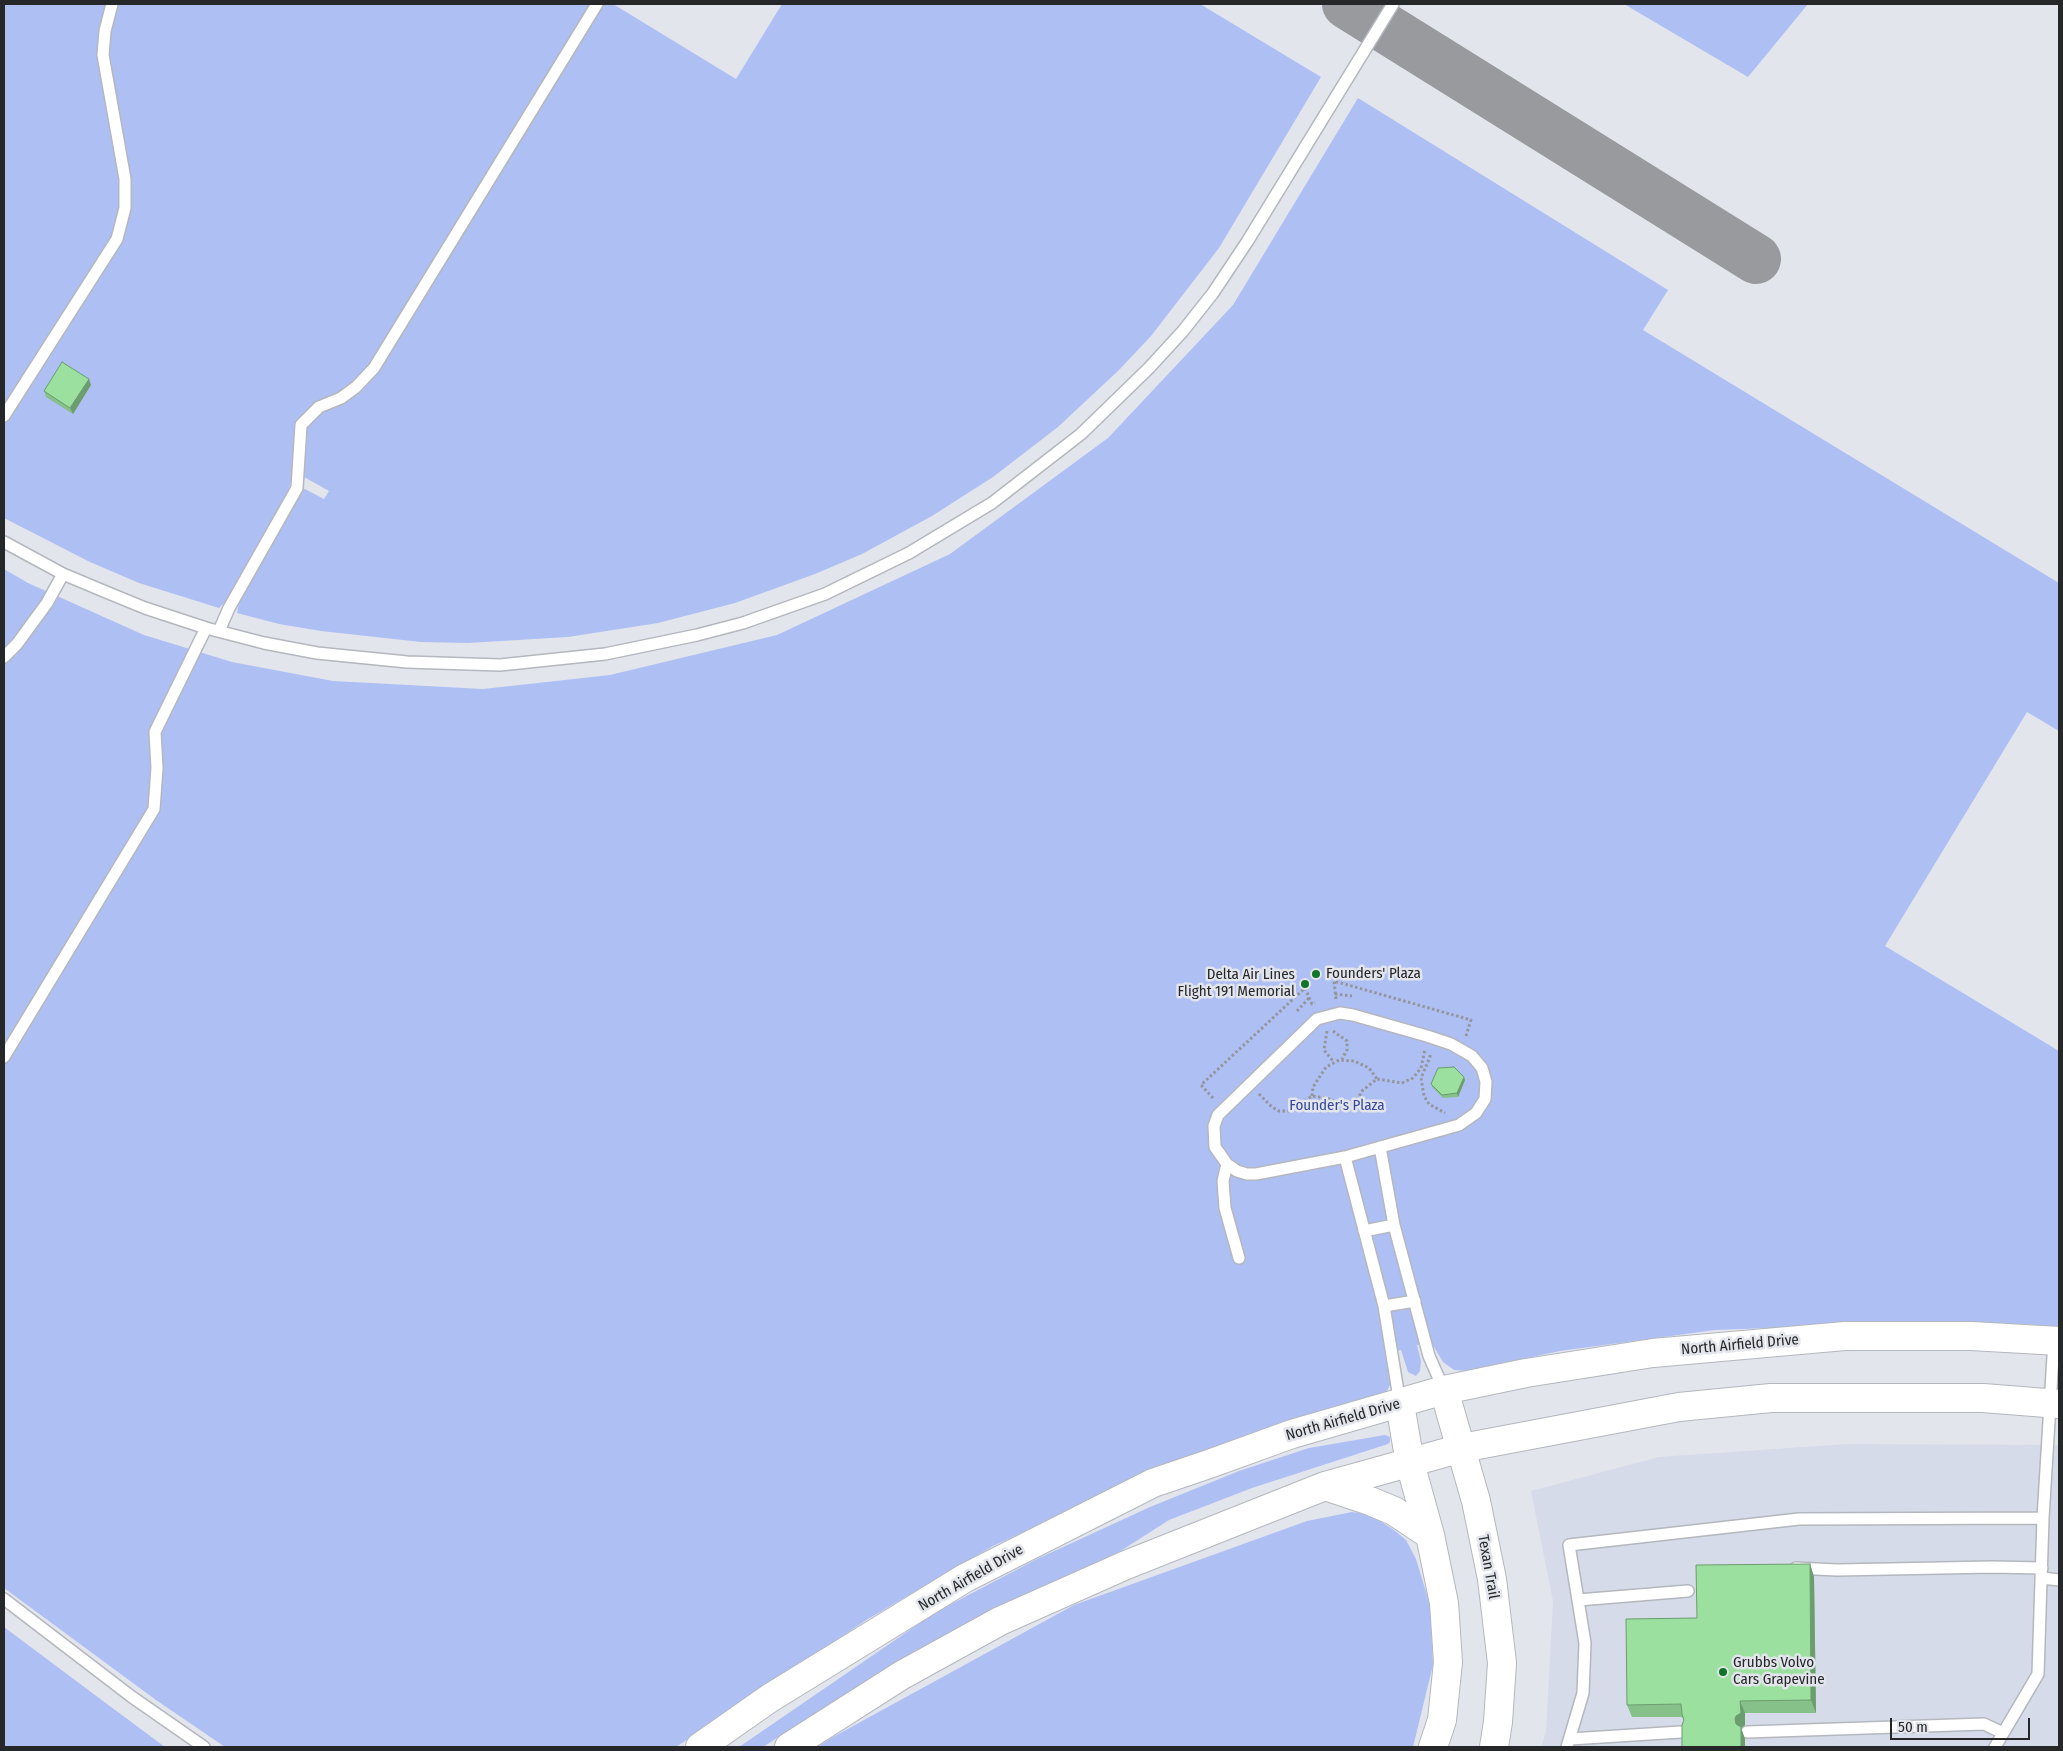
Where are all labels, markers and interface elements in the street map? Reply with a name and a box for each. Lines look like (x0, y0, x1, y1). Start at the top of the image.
place label: Founders' Plaza (1326, 965, 1421, 983)
place label: Delta Air Lines Flight 191 Memorial (1178, 966, 1295, 1001)
marker: Founders' Plaza (1310, 968, 1322, 980)
marker: Delta Air Lines Flight 191 Memorial (1299, 978, 1311, 990)
park label: Founder's Plaza (1289, 1097, 1385, 1115)
street label: North Airfield Drive (1680, 1331, 1800, 1359)
street label: North Airfield Drive (1284, 1395, 1402, 1445)
street label: Texan Trail (1474, 1533, 1502, 1601)
street label: North Airfield Drive (915, 1541, 1027, 1615)
place label: Grubbs Volvo Cars Grapevine (1733, 1654, 1825, 1689)
marker: Grubbs Volvo Cars Grapevine (1717, 1666, 1729, 1678)
scale bar (1893, 1708, 2033, 1740)
text: 50 m (1898, 1718, 1928, 1736)

